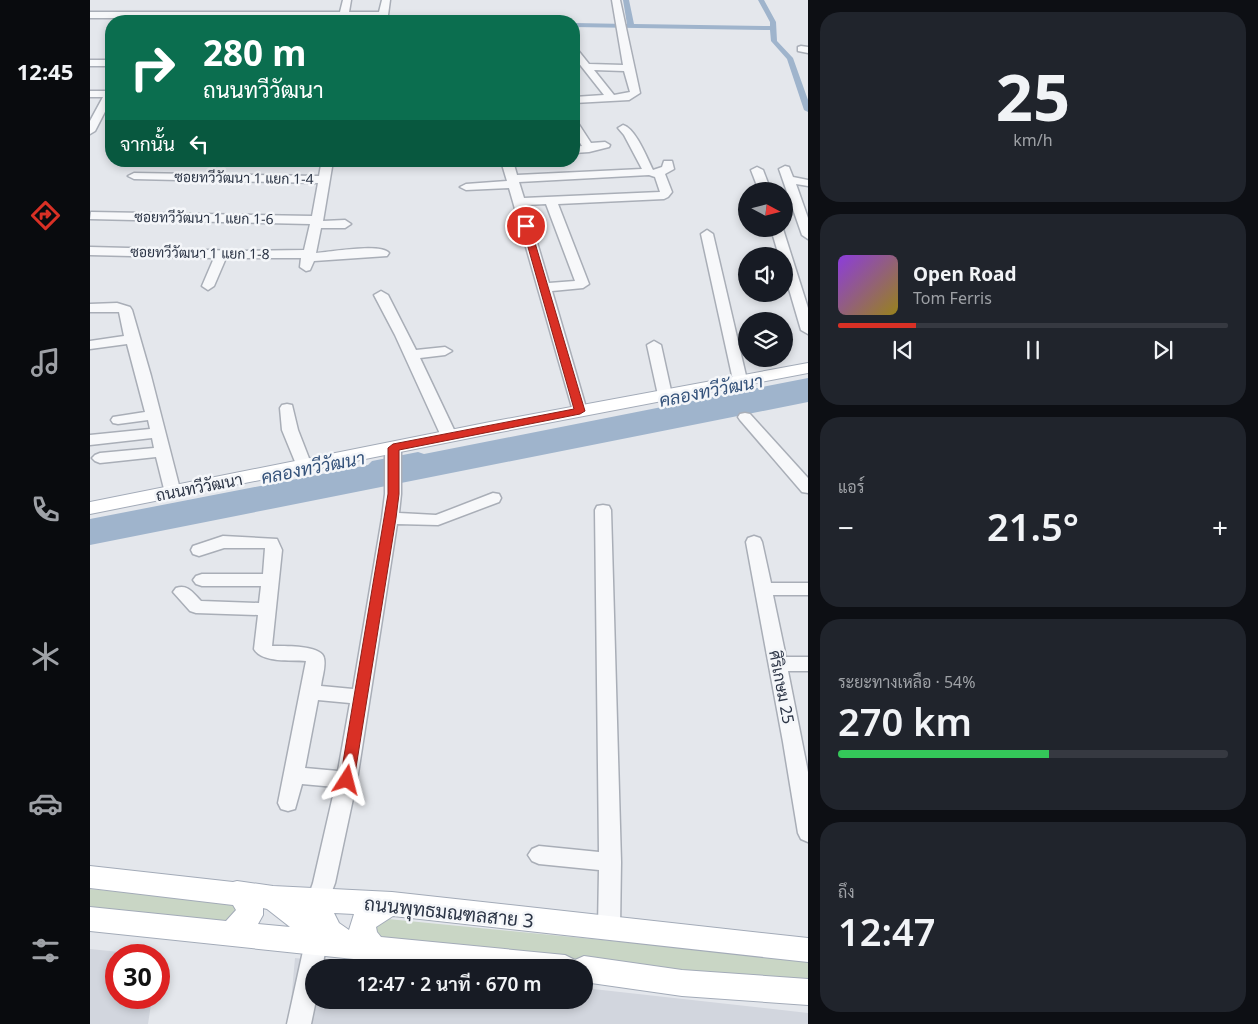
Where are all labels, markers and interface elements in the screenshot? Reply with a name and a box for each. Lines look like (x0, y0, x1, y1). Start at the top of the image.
text: 280 m (203, 29, 306, 76)
icon: right (120, 35, 185, 100)
text: 25 (996, 52, 1070, 140)
text: 12:45 (17, 56, 73, 86)
text: ถนนทวีวัฒนา (203, 74, 324, 104)
text: km/h (1013, 129, 1053, 151)
icon: left (185, 130, 213, 158)
text: จากนั้น (120, 131, 175, 157)
street label: ซอยทวีวัฒนา 1 แยก 1-4 (174, 167, 314, 188)
north arrow (738, 182, 792, 238)
map controls (738, 182, 793, 367)
icon: directions (28, 198, 63, 233)
pin (505, 205, 547, 247)
street label: ซอยทวีวัฒนา 1 แยก 1-6 (134, 207, 274, 228)
icon: arrive (512, 212, 540, 240)
street label: ซอยทวีวัฒนา 1 แยก 1-8 (130, 242, 270, 263)
button: sound (738, 247, 793, 302)
text: Open Road (913, 261, 1016, 287)
text: Tom Ferris (913, 287, 992, 309)
button: layers (738, 312, 793, 367)
icon: previous (889, 336, 917, 364)
icon: pause (1019, 336, 1047, 364)
icon: next (1149, 336, 1177, 364)
icon: music (28, 345, 63, 380)
water label: คลองทวีวัฒนา (657, 368, 765, 412)
water label: คลองทวีวัฒนา (259, 445, 367, 489)
street label: ถนนทวีวัฒนา (154, 468, 244, 506)
text: แอร์ (838, 476, 864, 498)
icon: phone (28, 492, 63, 527)
text: 21.5° (987, 500, 1079, 552)
text: − (838, 508, 854, 546)
text: + (1212, 508, 1228, 546)
icon: climate (28, 639, 63, 674)
street label: ศิริเกษม 25 (764, 648, 800, 726)
text: ระยะทางเหลือ · 54% (838, 671, 976, 693)
text: 270 km (838, 695, 972, 747)
position arrow (320, 753, 372, 805)
icon: car (28, 786, 63, 821)
text: ถึง (838, 881, 855, 903)
street label: ถนนพุทธมณฑลสาย 3 (363, 890, 535, 934)
text: 12:47 (838, 905, 935, 957)
icon: filters (28, 933, 63, 968)
speed limit sign: 30 (105, 944, 170, 1009)
text: 12:47 · 2 นาที · 670 m (356, 971, 542, 997)

